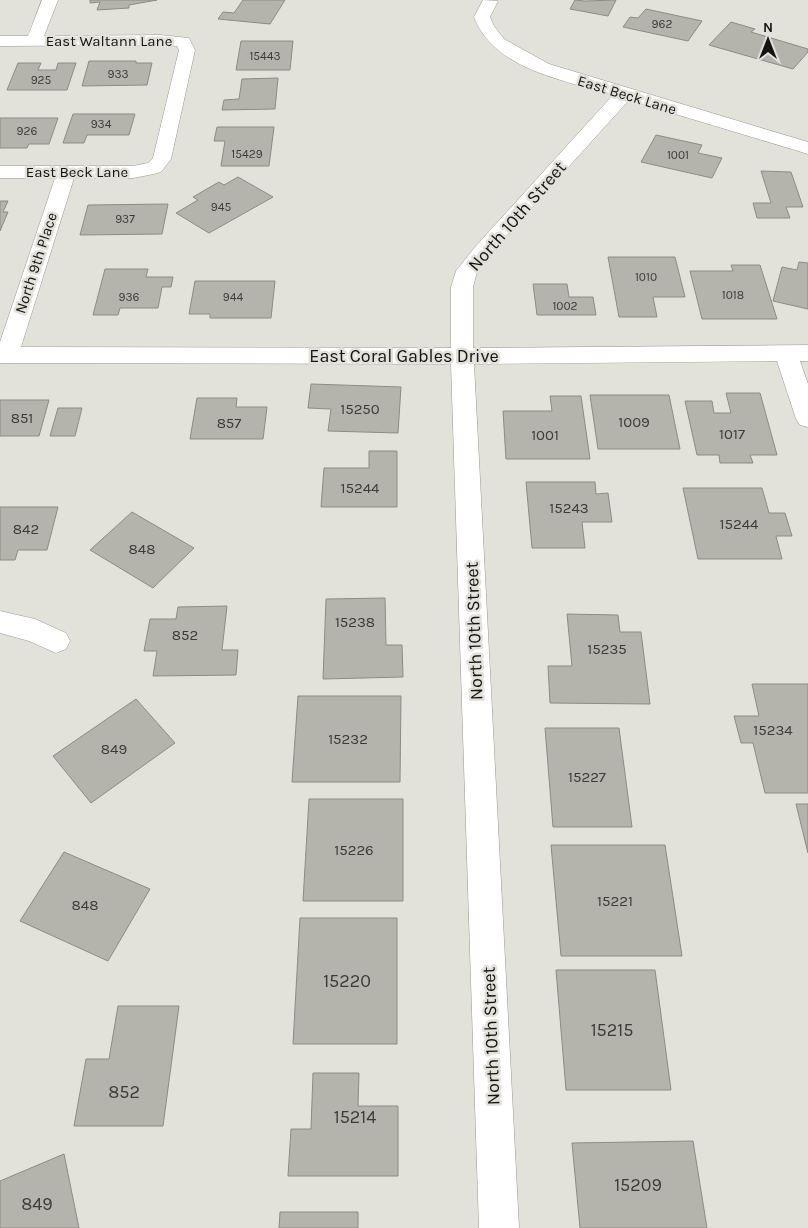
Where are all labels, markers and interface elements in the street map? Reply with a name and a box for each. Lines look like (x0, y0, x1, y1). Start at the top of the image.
north arrow (743, 15, 793, 65)
house number: 962 (652, 17, 672, 31)
text: N (763, 19, 773, 36)
street label: East Waltann Lane (46, 32, 172, 50)
house number: 15443 (249, 49, 281, 63)
house number: 933 (107, 67, 129, 81)
street label: East Beck Lane (575, 71, 679, 119)
house number: 925 (31, 73, 52, 87)
house number: 934 (91, 117, 112, 131)
house number: 926 (17, 124, 38, 138)
house number: 15429 (231, 147, 263, 161)
house number: 1001 (667, 148, 689, 162)
street label: North 10th Street (463, 156, 571, 275)
street label: East Beck Lane (26, 163, 128, 181)
house number: 945 (211, 200, 231, 214)
street label: North 9th Place (11, 210, 61, 316)
house number: 937 (115, 212, 135, 226)
house number: 1010 (635, 270, 657, 284)
house number: 1018 (722, 288, 744, 302)
house number: 936 (119, 290, 140, 304)
house number: 944 (223, 290, 243, 304)
house number: 1002 (552, 299, 578, 313)
street label: East Coral Gables Drive (309, 345, 499, 367)
house number: 15250 (340, 400, 380, 418)
house number: 851 (11, 409, 33, 427)
house number: 1009 (618, 413, 650, 431)
house number: 857 (217, 414, 241, 432)
house number: 1017 (719, 425, 745, 443)
house number: 1001 (531, 426, 559, 444)
house number: 15244 (341, 479, 380, 497)
house number: 15243 (549, 499, 589, 517)
house number: 15244 (720, 515, 759, 533)
house number: 842 (13, 520, 39, 538)
house number: 848 (129, 540, 155, 558)
street label: North 10th Street (461, 561, 487, 701)
house number: 15238 (335, 613, 375, 631)
house number: 852 (172, 626, 198, 644)
house number: 15235 (587, 640, 627, 658)
house number: 15234 (753, 721, 793, 739)
house number: 15232 (328, 730, 368, 748)
house number: 849 (101, 740, 127, 758)
house number: 15227 (568, 768, 606, 786)
house number: 15226 (334, 841, 374, 859)
house number: 15221 (597, 892, 633, 910)
house number: 848 (72, 896, 98, 914)
street label: North 10th Street (478, 966, 504, 1106)
house number: 15220 (323, 970, 371, 992)
house number: 15215 (591, 1019, 633, 1041)
house number: 852 (108, 1081, 140, 1103)
house number: 15214 (334, 1106, 376, 1128)
house number: 15209 (614, 1174, 662, 1196)
house number: 849 (21, 1193, 53, 1215)

